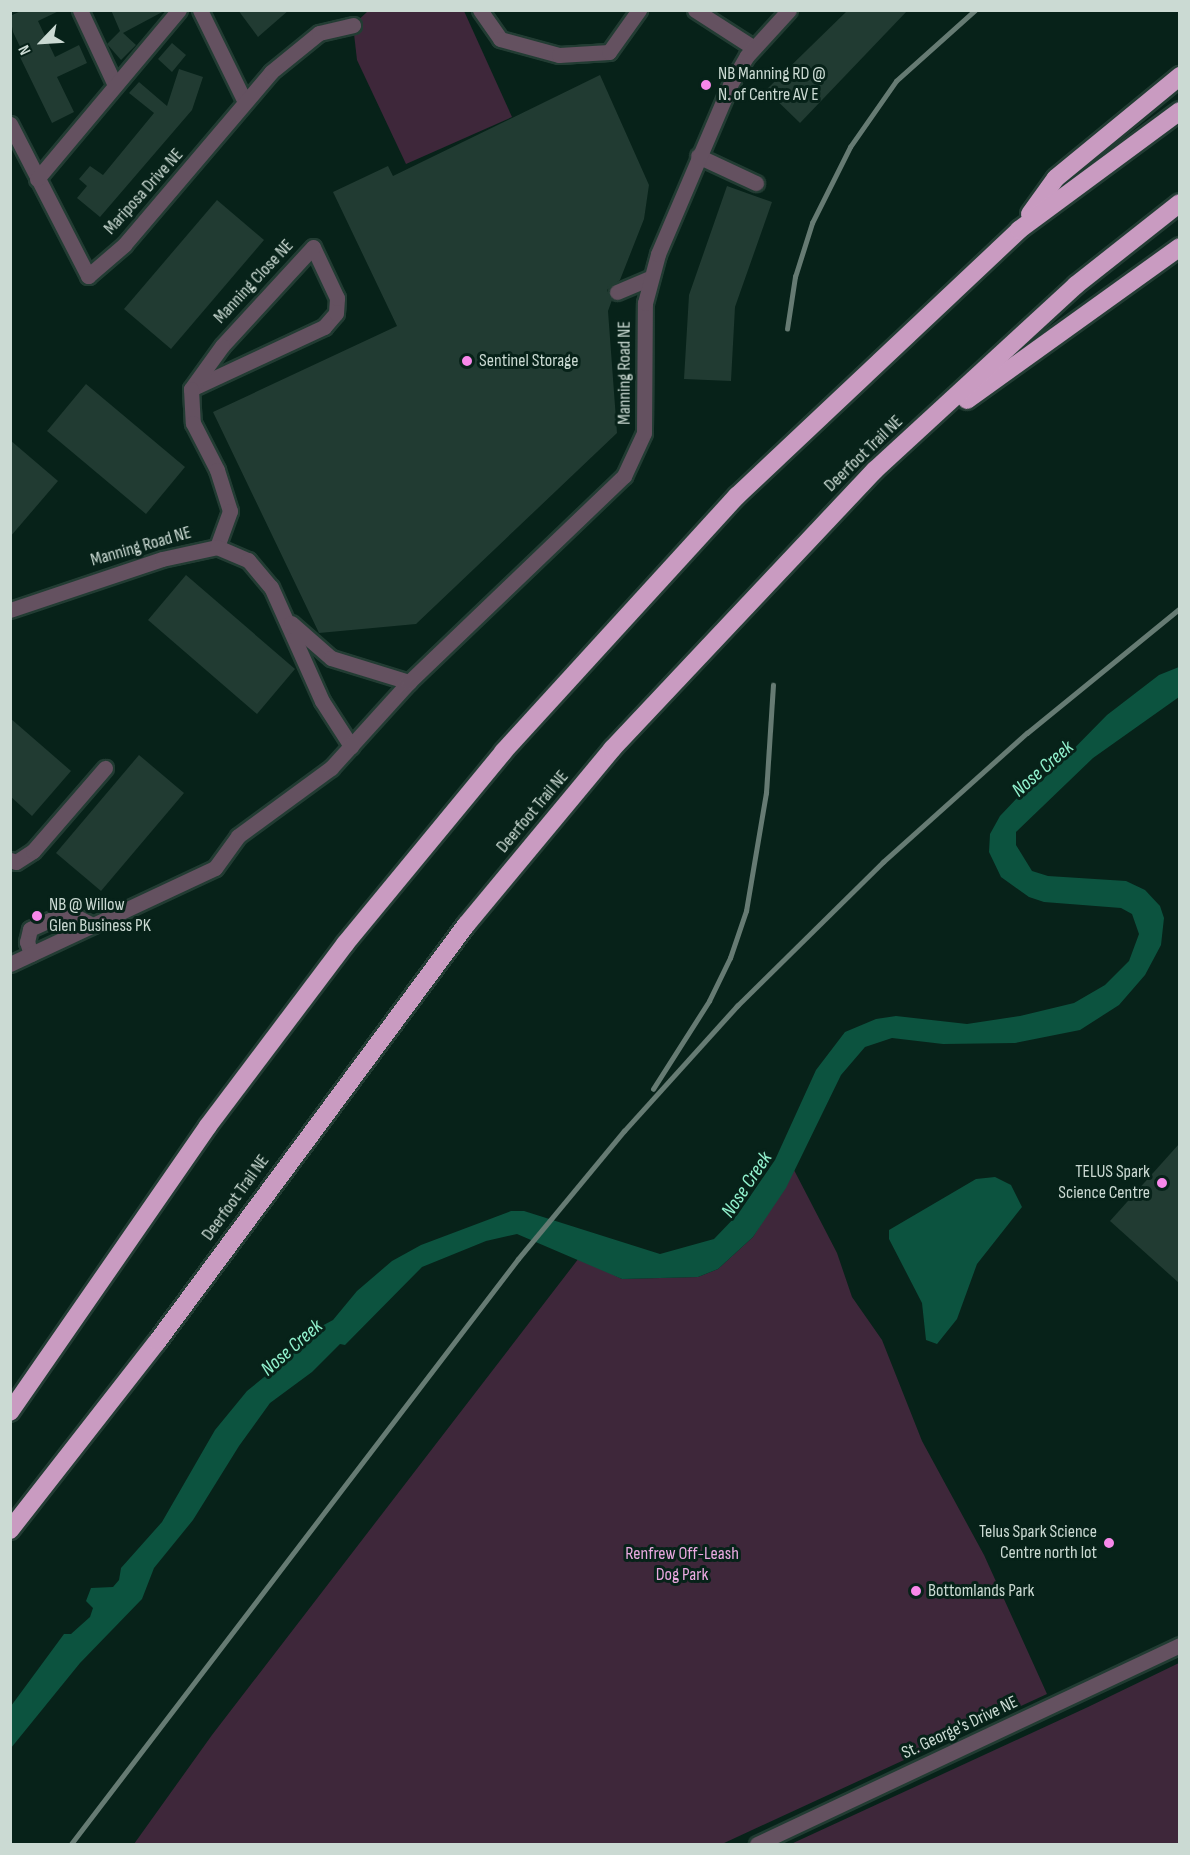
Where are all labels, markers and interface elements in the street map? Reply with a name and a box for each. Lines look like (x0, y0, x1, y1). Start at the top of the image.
north arrow (12, 12, 72, 72)
text: N (15, 42, 36, 58)
place label: NB Manning RD @ N. of Centre AV E (718, 64, 826, 106)
marker: NB Manning RD @ N. of Centre AV E (699, 78, 713, 92)
street label: Mariposa Drive NE (100, 145, 188, 239)
street label: Manning Close NE (210, 236, 298, 328)
street label: Manning Road NE (614, 321, 636, 425)
place label: Sentinel Storage (479, 350, 578, 372)
marker: Sentinel Storage (460, 354, 474, 368)
street label: Deerfoot Trail NE (820, 411, 908, 497)
street label: Manning Road NE (88, 522, 194, 572)
water label: Nose Creek (1007, 736, 1079, 802)
street label: Deerfoot Trail NE (492, 766, 574, 858)
place label: NB @ Willow Glen Business PK (49, 895, 151, 938)
marker: NB @ Willow Glen Business PK (30, 909, 44, 923)
water label: Nose Creek (716, 1148, 778, 1222)
street label: Deerfoot Trail NE (198, 1151, 274, 1245)
place label: TELUS Spark Science Centre (1058, 1162, 1150, 1204)
marker: TELUS Spark Science Centre (1155, 1176, 1169, 1190)
water label: Nose Creek (256, 1315, 328, 1381)
place label: Telus Spark Science Centre north lot (979, 1522, 1097, 1564)
marker: Telus Spark Science Centre north lot (1102, 1536, 1116, 1550)
park label: Renfrew Off-Leash Dog Park (625, 1544, 739, 1586)
place label: Bottomlands Park (928, 1580, 1034, 1602)
marker: Bottomlands Park (909, 1584, 923, 1598)
street label: St. George's Drive NE (899, 1692, 1021, 1764)

